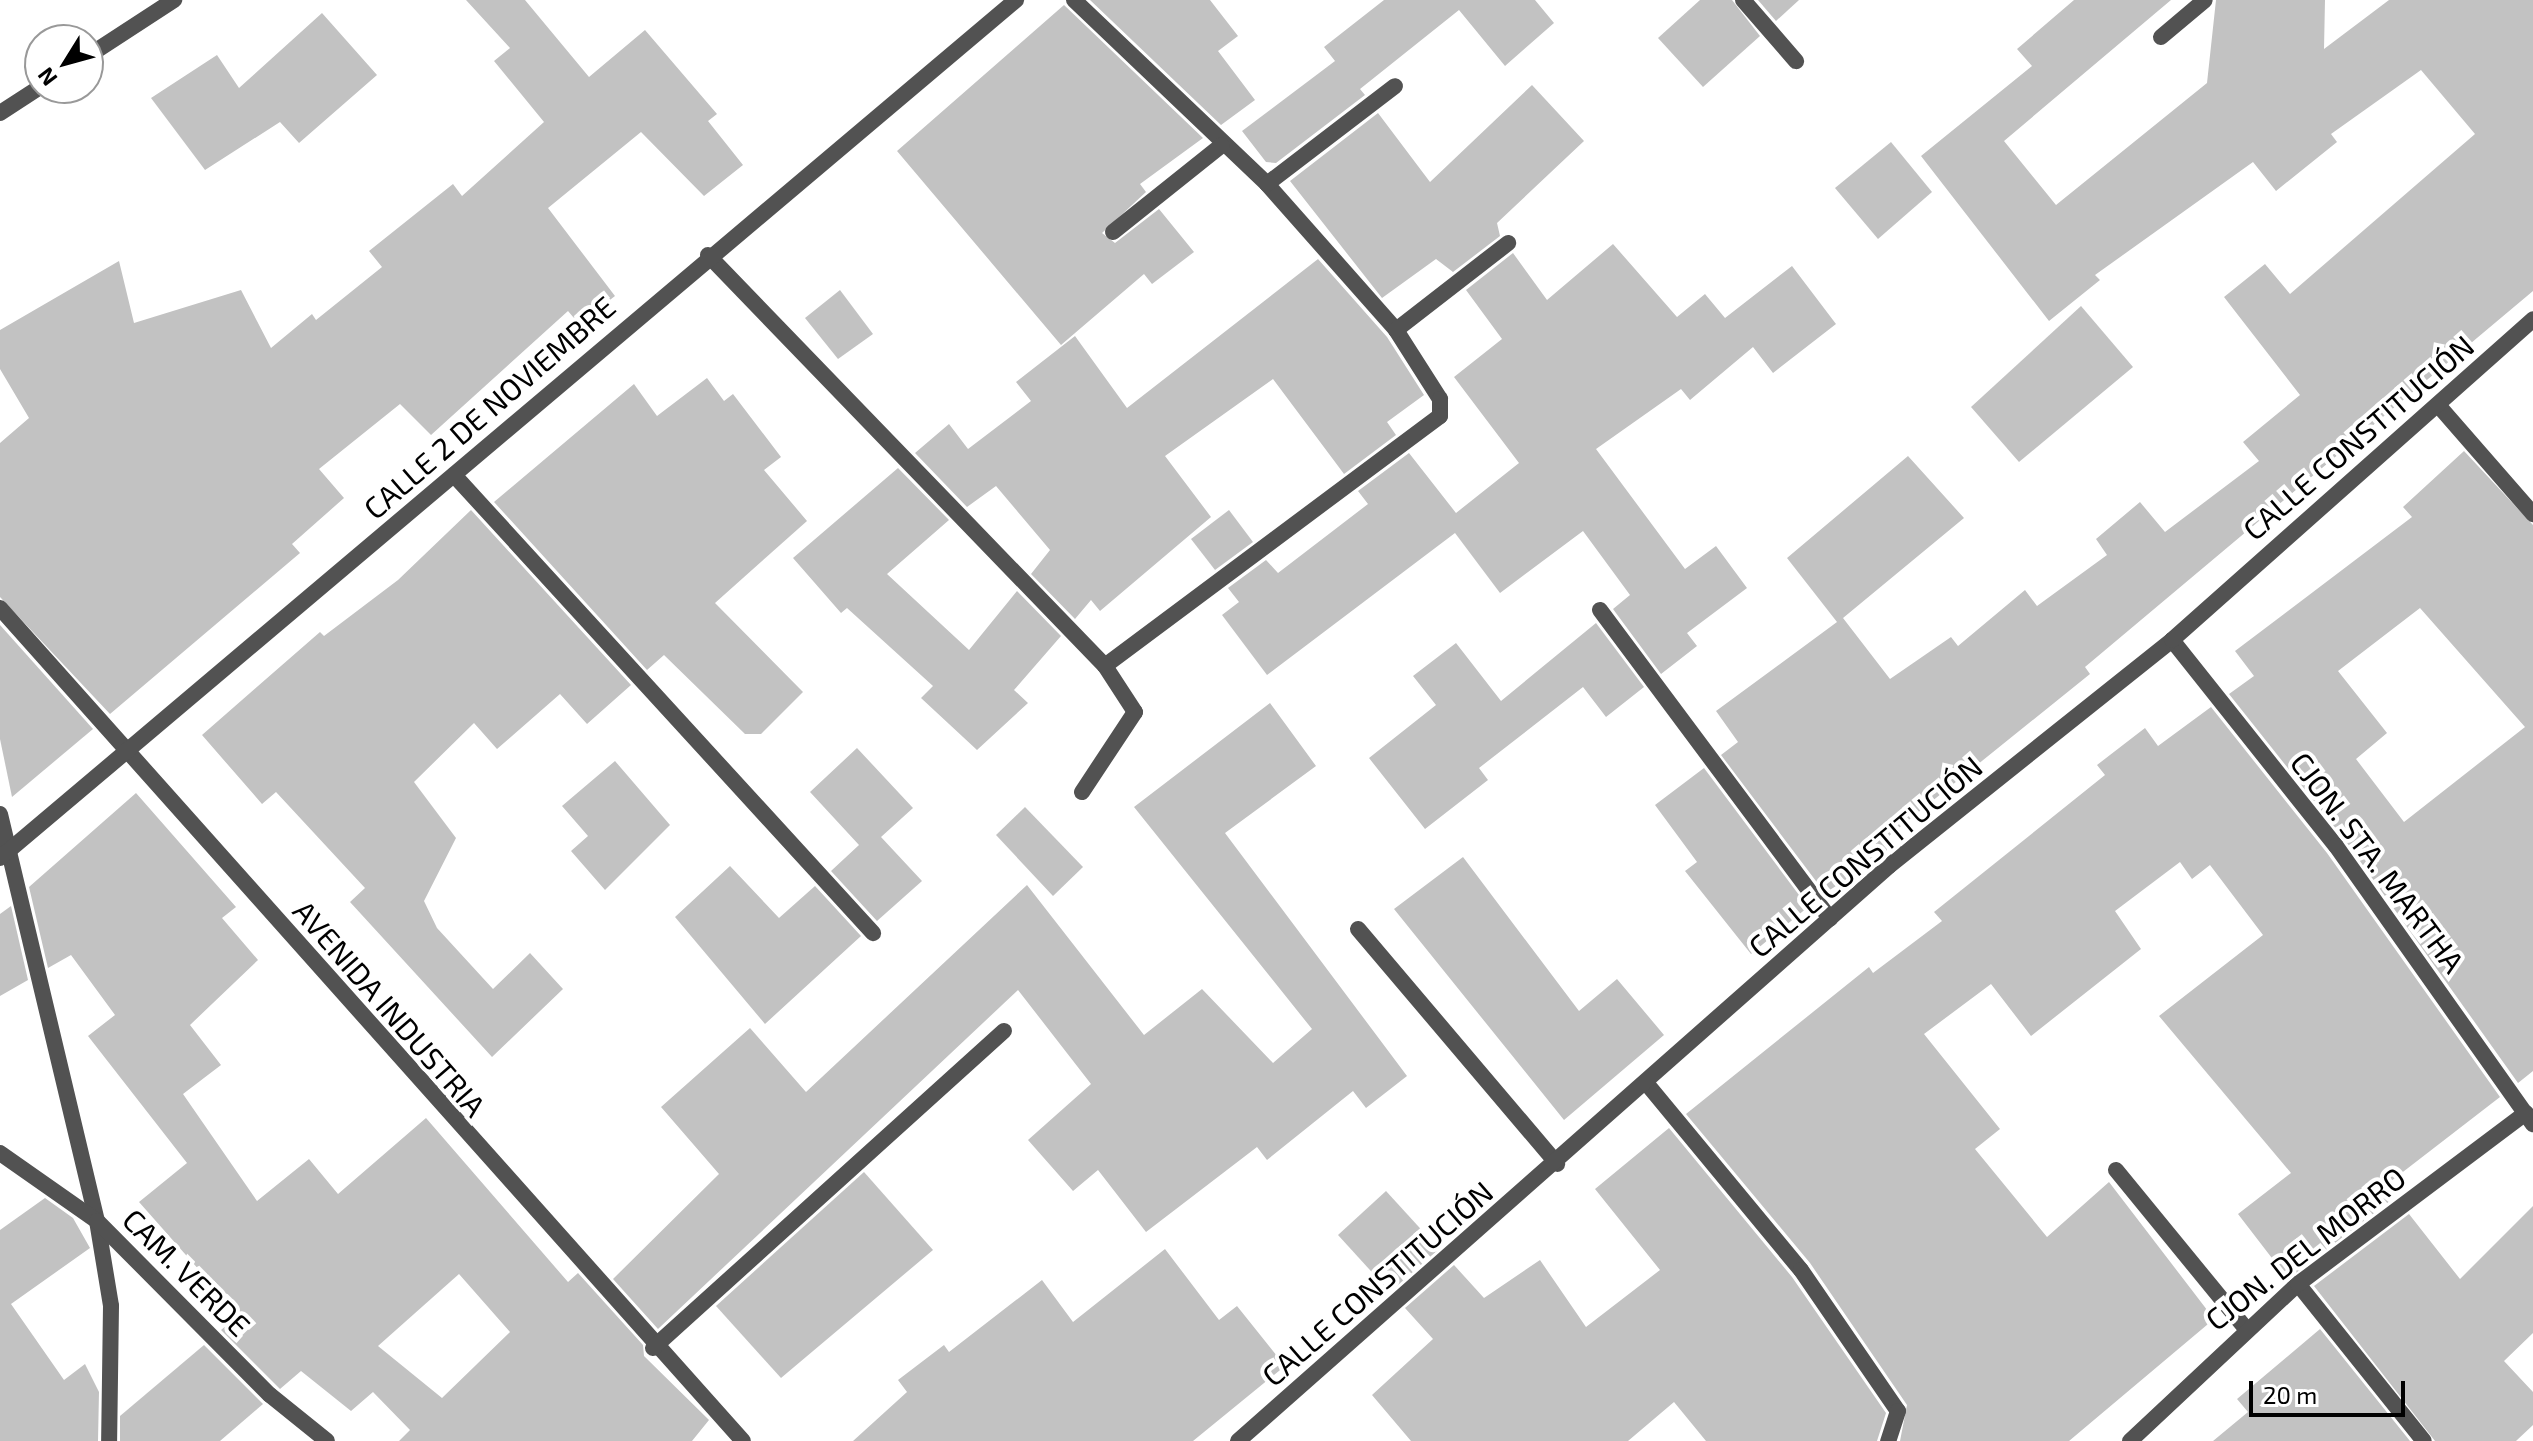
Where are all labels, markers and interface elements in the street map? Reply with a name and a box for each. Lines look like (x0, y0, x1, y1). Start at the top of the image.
north arrow (24, 24, 104, 104)
text: N (31, 63, 62, 91)
street label: CALLE 2 DE NOVIEMBRE (356, 288, 622, 526)
street label: CALLE CONSTITUCIÓN (2235, 327, 2481, 547)
street label: CJON. STA. MARTHA (2284, 745, 2472, 979)
street label: CALLE CONSTITUCIÓN (1741, 748, 1989, 964)
street label: AVENIDA INDUSTRIA (286, 892, 494, 1124)
street label: CJON. DEL MORRO (2198, 1159, 2412, 1337)
street label: CALLE CONSTITUCIÓN (1254, 1173, 1500, 1393)
street label: CAM. VERDE (116, 1201, 258, 1343)
scale bar (2253, 1365, 2409, 1415)
text: 20 m (2263, 1380, 2317, 1409)

